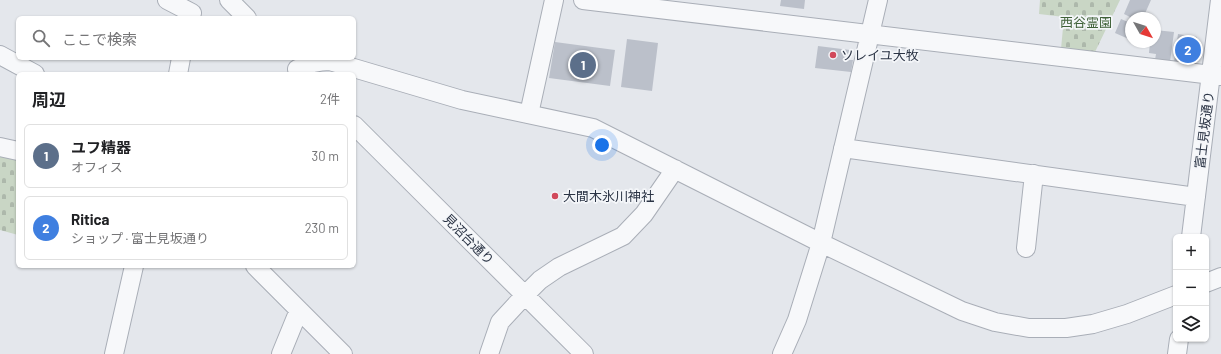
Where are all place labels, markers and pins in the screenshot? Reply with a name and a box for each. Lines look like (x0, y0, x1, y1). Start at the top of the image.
pin: 2 (1175, 35, 1201, 65)
place label: ソレイユ大牧 (841, 47, 919, 63)
pin: 1 (570, 50, 596, 80)
marker: ソレイユ大牧 (828, 50, 838, 60)
place label: 大間木氷川神社 (563, 188, 654, 204)
marker: 大間木氷川神社 (550, 191, 560, 201)

